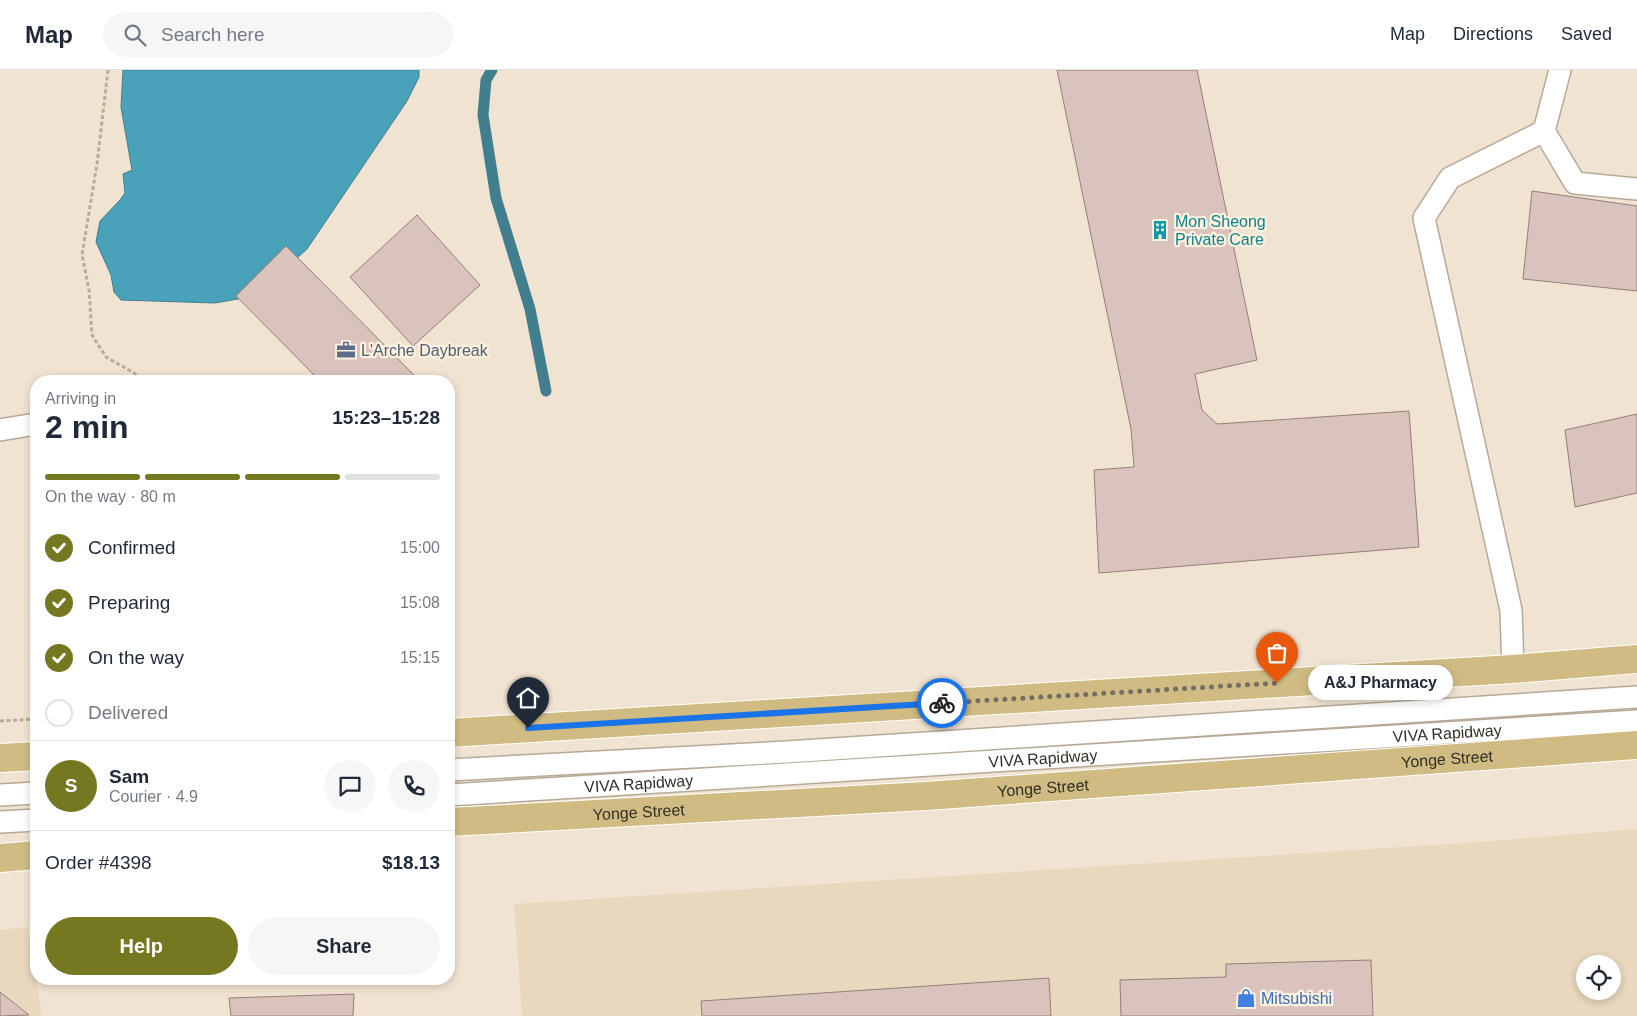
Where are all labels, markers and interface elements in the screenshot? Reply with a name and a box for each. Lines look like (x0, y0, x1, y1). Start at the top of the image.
search box (103, 12, 453, 57)
text: Map (25, 21, 73, 48)
icon: search (121, 21, 149, 49)
text: Search here (161, 24, 265, 45)
text: Map (1390, 24, 1425, 44)
text: Directions (1453, 24, 1533, 44)
text: Saved (1561, 24, 1612, 44)
place label: Mon Sheong Private Care (1175, 213, 1266, 248)
building icon: Mon Sheong Private Care (1149, 219, 1171, 241)
office icon: L'Arche Daybreak (335, 339, 357, 361)
place label: L'Arche Daybreak (361, 342, 489, 359)
text: Arriving in (45, 390, 116, 407)
text: 15:23–15:28 (332, 407, 440, 428)
text: 2 min (45, 409, 129, 445)
text: On the way · 80 m (45, 488, 176, 505)
icon: check (45, 534, 73, 562)
text: Confirmed (88, 537, 176, 558)
text: 15:00 (400, 539, 440, 556)
icon: check (45, 589, 73, 617)
text: Preparing (88, 592, 170, 613)
text: 15:08 (400, 594, 440, 611)
pin (1256, 632, 1298, 683)
icon: bag (1263, 639, 1291, 667)
icon: check (45, 644, 73, 672)
text: On the way (88, 647, 184, 668)
text: 15:15 (400, 649, 440, 666)
callout: A&J Pharmacy (1307, 666, 1452, 700)
text: A&J Pharmacy (1324, 674, 1437, 691)
pin (507, 677, 549, 728)
courier (917, 678, 967, 728)
icon: home (514, 684, 542, 712)
icon: bike (928, 689, 956, 717)
text: Delivered (88, 702, 168, 723)
street label: VIVA Rapidway (1392, 721, 1502, 745)
street label: VIVA Rapidway (988, 747, 1098, 770)
street label: Yonge Street (1400, 747, 1494, 771)
button: chat (324, 760, 376, 812)
button: phone (388, 760, 440, 812)
text: Sam (109, 766, 149, 787)
street label: VIVA Rapidway (584, 772, 694, 796)
text: S (65, 775, 77, 796)
street label: Yonge Street (997, 776, 1090, 800)
text: Courier · 4.9 (109, 788, 198, 805)
street label: Yonge Street (592, 801, 686, 823)
text: Order #4398 (45, 852, 152, 873)
text: $18.13 (382, 852, 440, 873)
button: Help (45, 917, 238, 975)
button: Share (248, 917, 440, 975)
map controls (1576, 955, 1621, 1000)
button: locate (1576, 955, 1621, 1000)
shop icon: Mitsubishi (1235, 987, 1257, 1009)
place label: Mitsubishi (1261, 990, 1332, 1007)

